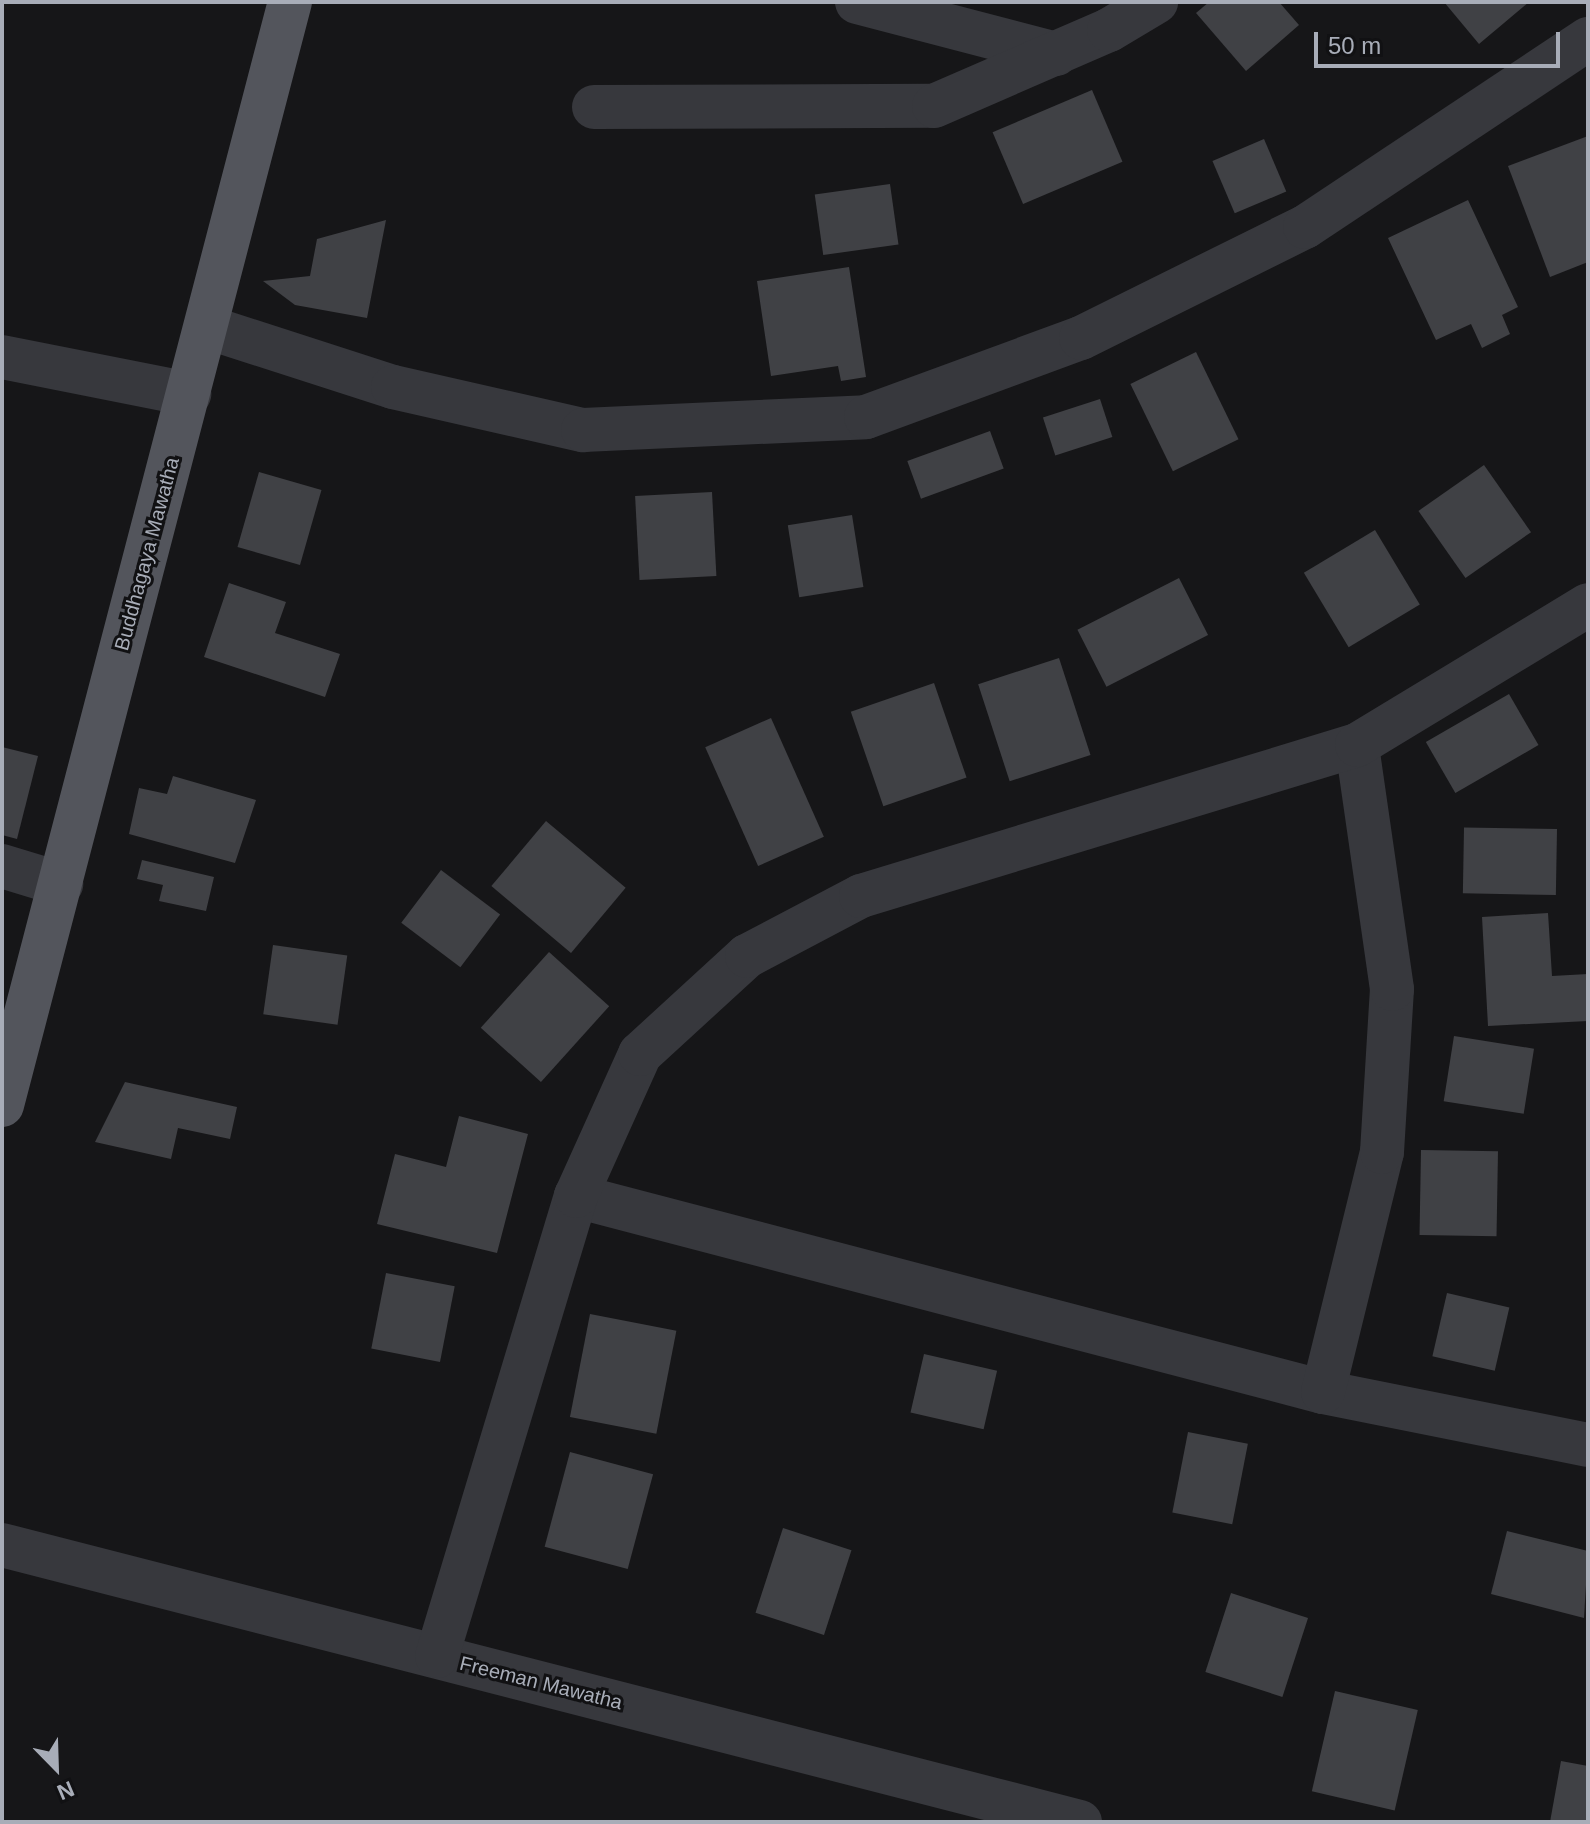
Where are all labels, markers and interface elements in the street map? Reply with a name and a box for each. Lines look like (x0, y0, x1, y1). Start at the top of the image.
scale bar (1318, 16, 1564, 66)
text: 50 m (1328, 32, 1381, 59)
street label: Buddhagaya Mawatha (110, 455, 184, 653)
street label: Freeman Mawatha (457, 1651, 625, 1715)
north arrow (16, 1728, 96, 1808)
text: N (53, 1776, 78, 1805)

